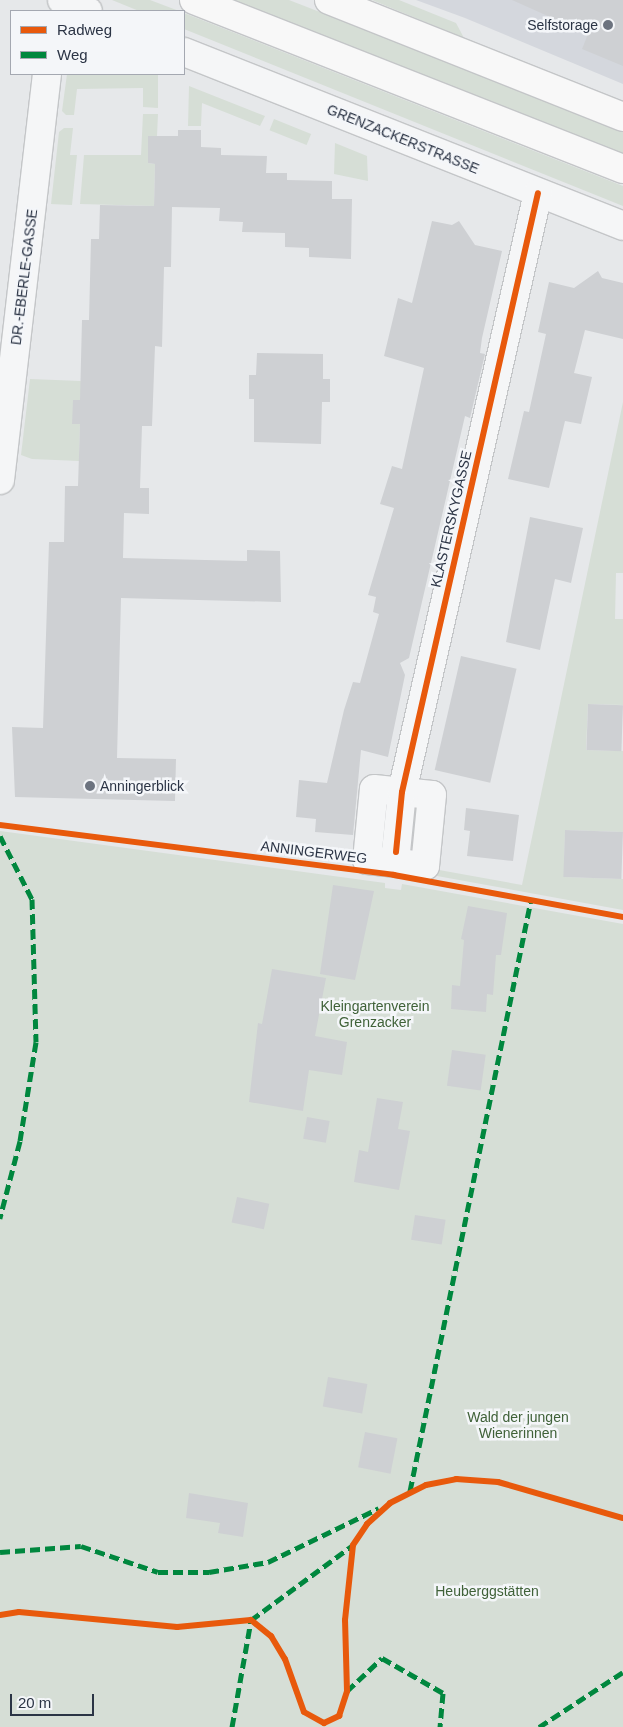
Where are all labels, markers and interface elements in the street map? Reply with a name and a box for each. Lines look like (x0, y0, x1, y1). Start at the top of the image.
legend (10, 10, 185, 75)
place label: Selfstorage (527, 17, 598, 33)
marker: Selfstorage (602, 19, 614, 31)
text: Radweg (57, 21, 112, 38)
text: Weg (57, 46, 88, 63)
street label: GRENZACKERSTRASSE (324, 101, 482, 177)
street label: DR.-EBERLE-GASSE (7, 208, 41, 346)
street label: KLASTERSKYGASSE (427, 449, 475, 589)
place label: Anningerblick (100, 778, 184, 794)
marker: Anningerblick (84, 780, 96, 792)
street label: ANNINGERWEG (260, 837, 368, 867)
park label: Kleingartenverein Grenzacker (321, 998, 429, 1030)
park label: Wald der jungen Wienerinnen (467, 1409, 569, 1441)
park label: Heuberggstätten (435, 1583, 539, 1599)
scale bar (12, 1684, 96, 1716)
text: 20 m (18, 1694, 51, 1711)

